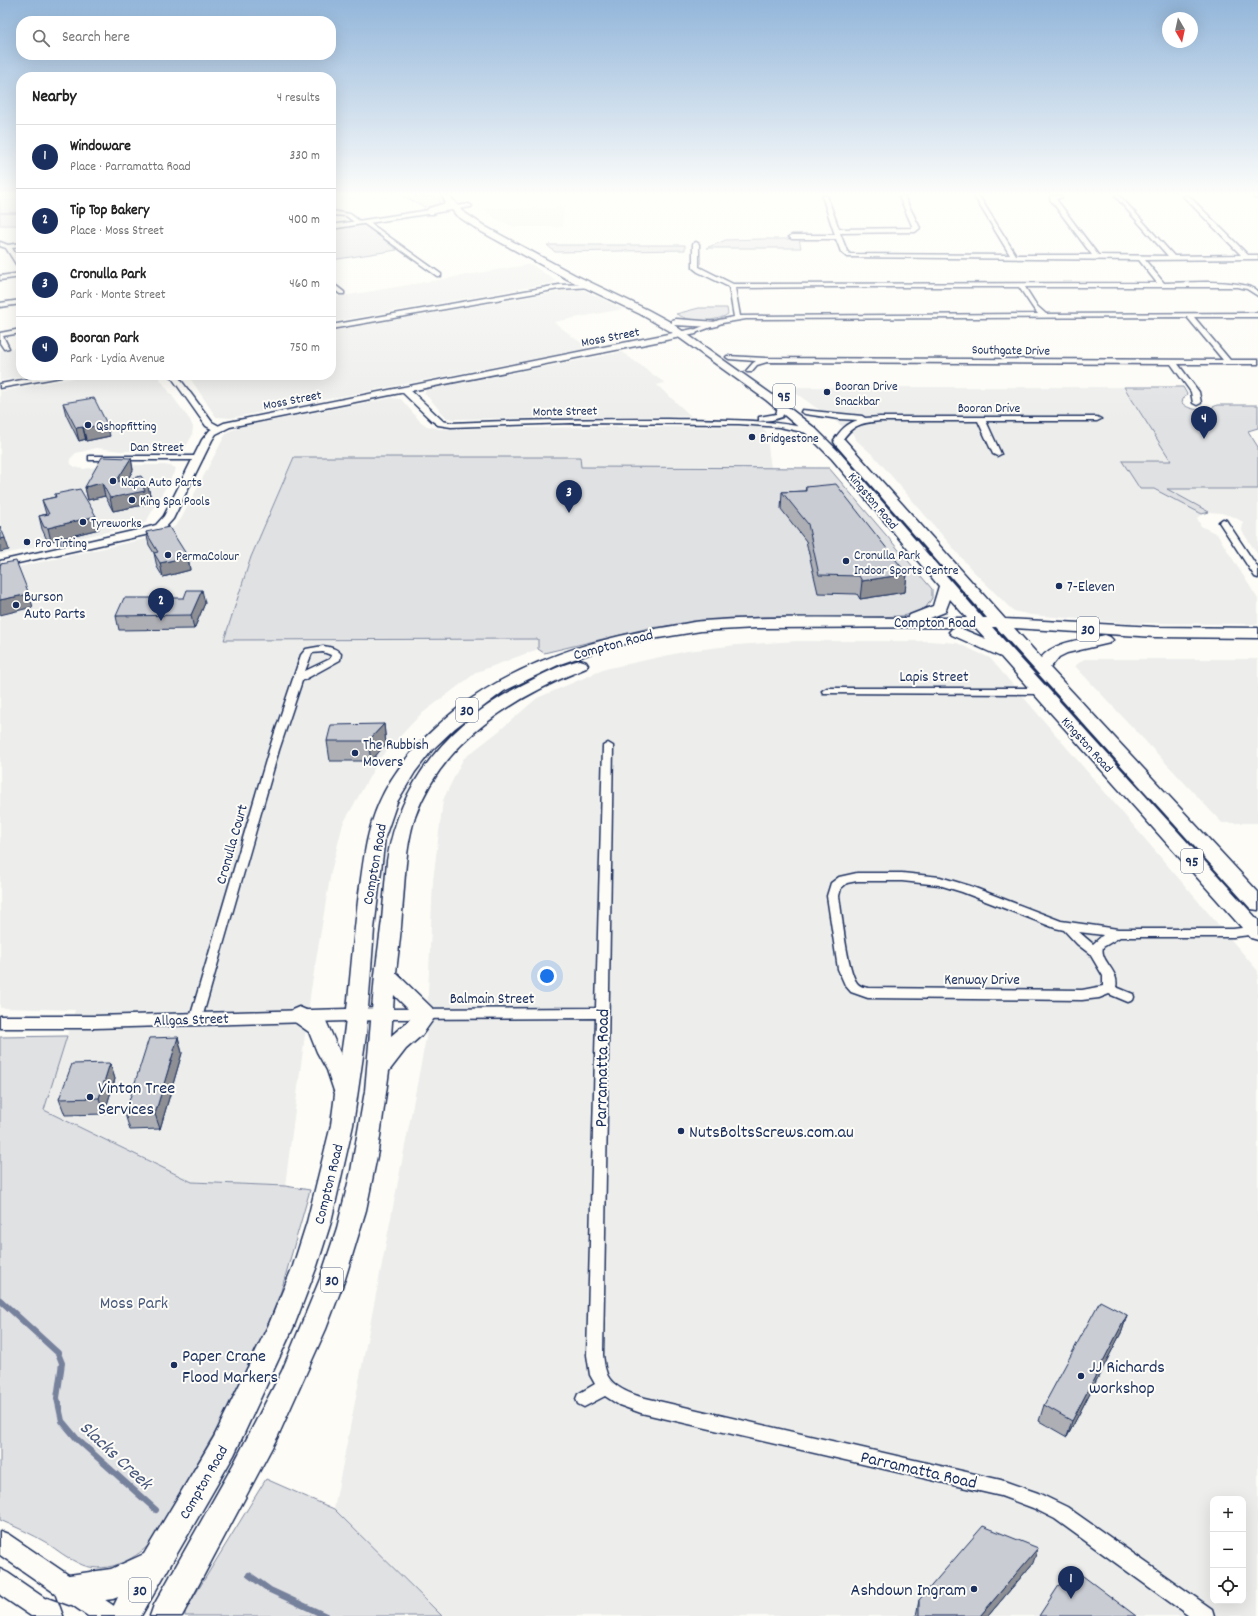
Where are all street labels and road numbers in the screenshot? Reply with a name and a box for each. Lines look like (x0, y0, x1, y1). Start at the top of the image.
street label: Moss Street (580, 323, 641, 353)
street label: Southgate Drive (972, 341, 1050, 362)
road number: 95 (773, 384, 795, 408)
street label: Moss Street (262, 386, 323, 416)
street label: Booran Drive (958, 400, 1021, 419)
street label: Monte Street (533, 402, 598, 423)
street label: Dan Street (130, 439, 184, 458)
street label: Kingston Road (842, 469, 902, 534)
street label: Compton Road (894, 613, 976, 635)
road number: 30 (1077, 617, 1099, 641)
street label: Compton Road (571, 625, 656, 667)
street label: Lapis Street (899, 667, 969, 689)
road number: 30 (456, 698, 478, 722)
street label: Kingston Road (1056, 714, 1116, 778)
street label: Cronulla Court (211, 802, 255, 887)
street label: Compton Road (358, 822, 394, 907)
road number: 95 (1181, 849, 1203, 873)
street label: Kenway Drive (944, 970, 1020, 992)
street label: Balmain Street (450, 989, 535, 1011)
street label: Parramatta Road (590, 1008, 617, 1128)
street label: Allgas Street (153, 1009, 229, 1033)
street label: Compton Road (309, 1142, 351, 1227)
road number: 30 (321, 1268, 343, 1292)
street label: Compton Road (175, 1442, 235, 1524)
street label: Parramatta Road (858, 1446, 979, 1497)
road number: 30 (129, 1578, 151, 1602)

